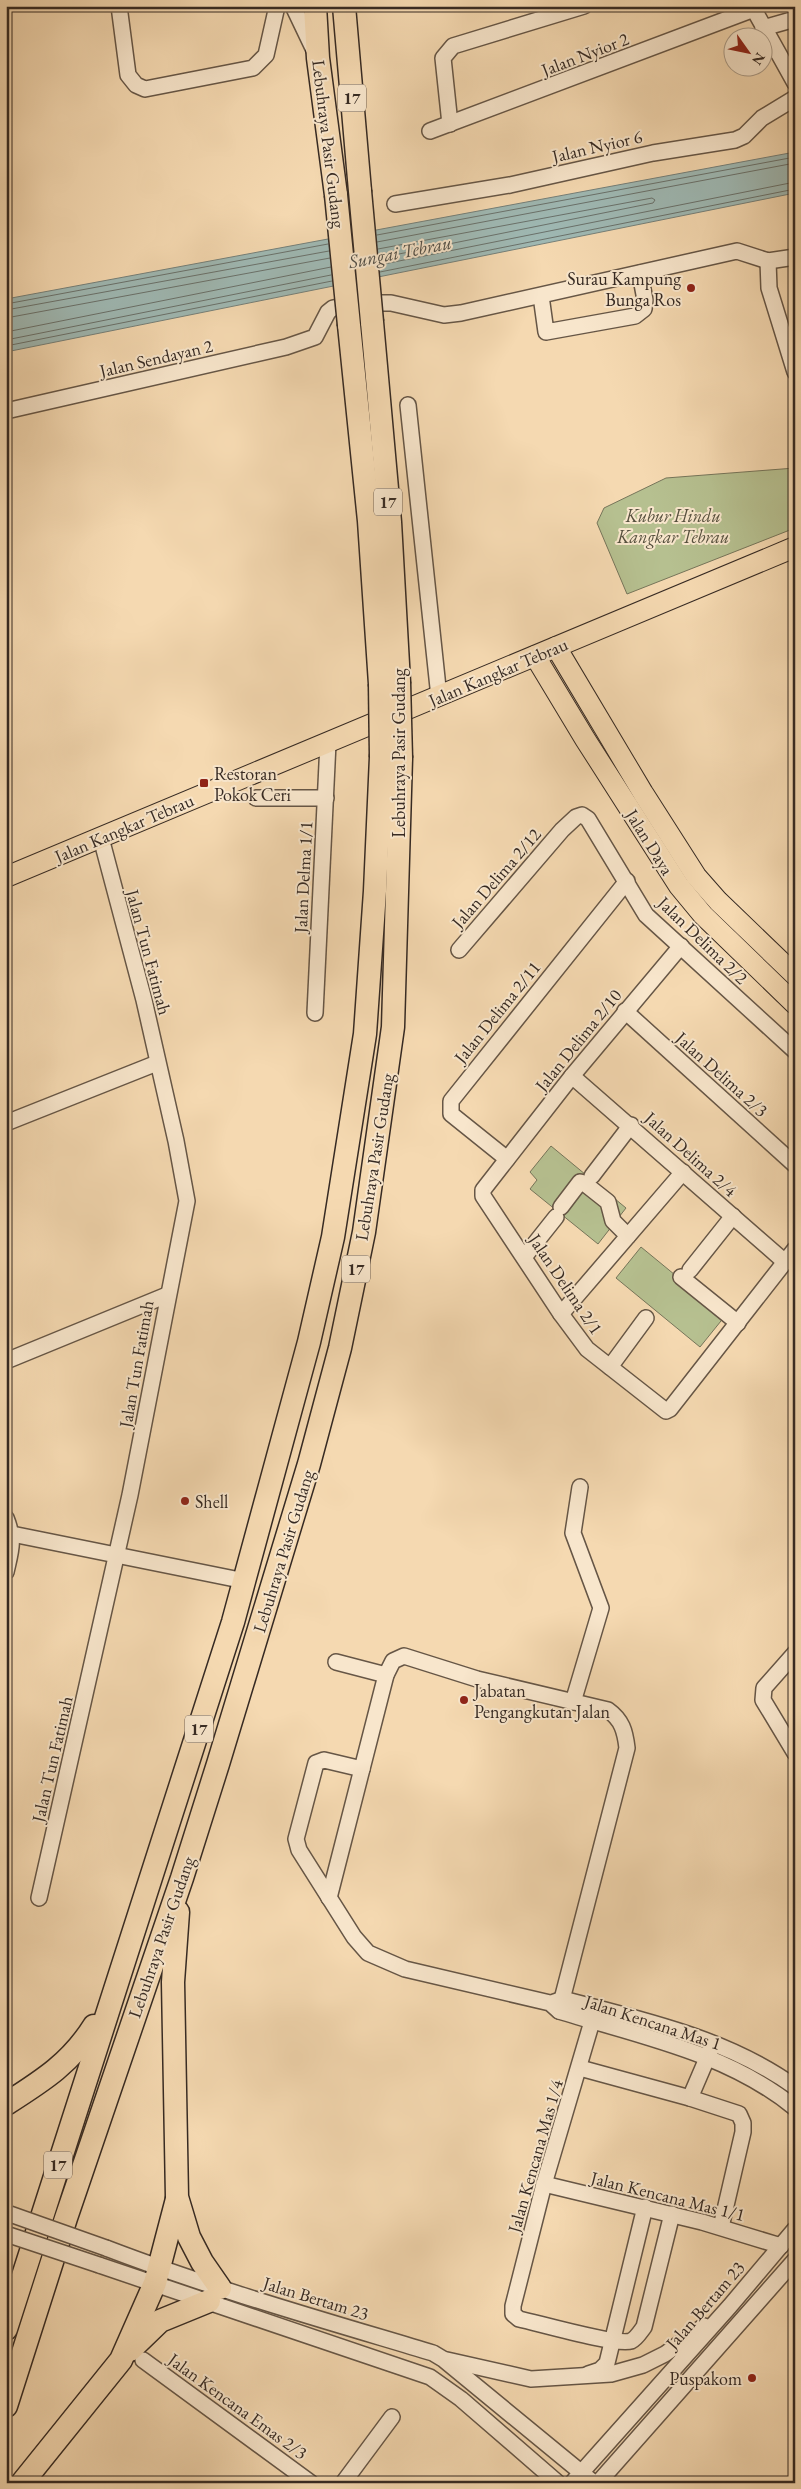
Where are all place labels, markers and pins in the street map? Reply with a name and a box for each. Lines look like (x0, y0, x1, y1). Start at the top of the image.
place label: Surau Kampung Bunga Ros (567, 267, 681, 311)
marker: Surau Kampung Bunga Ros (685, 282, 697, 294)
place label: Restoran Pokok Ceri (214, 762, 292, 806)
marker: Restoran Pokok Ceri (198, 777, 210, 789)
place label: Shell (195, 1490, 228, 1513)
marker: Shell (179, 1495, 191, 1507)
place label: Jabatan Pengangkutan Jalan (472, 1679, 611, 1723)
marker: Jabatan Pengangkutan Jalan (458, 1694, 470, 1706)
place label: Puspakom (669, 2367, 742, 2390)
marker: Puspakom (746, 2372, 758, 2384)

